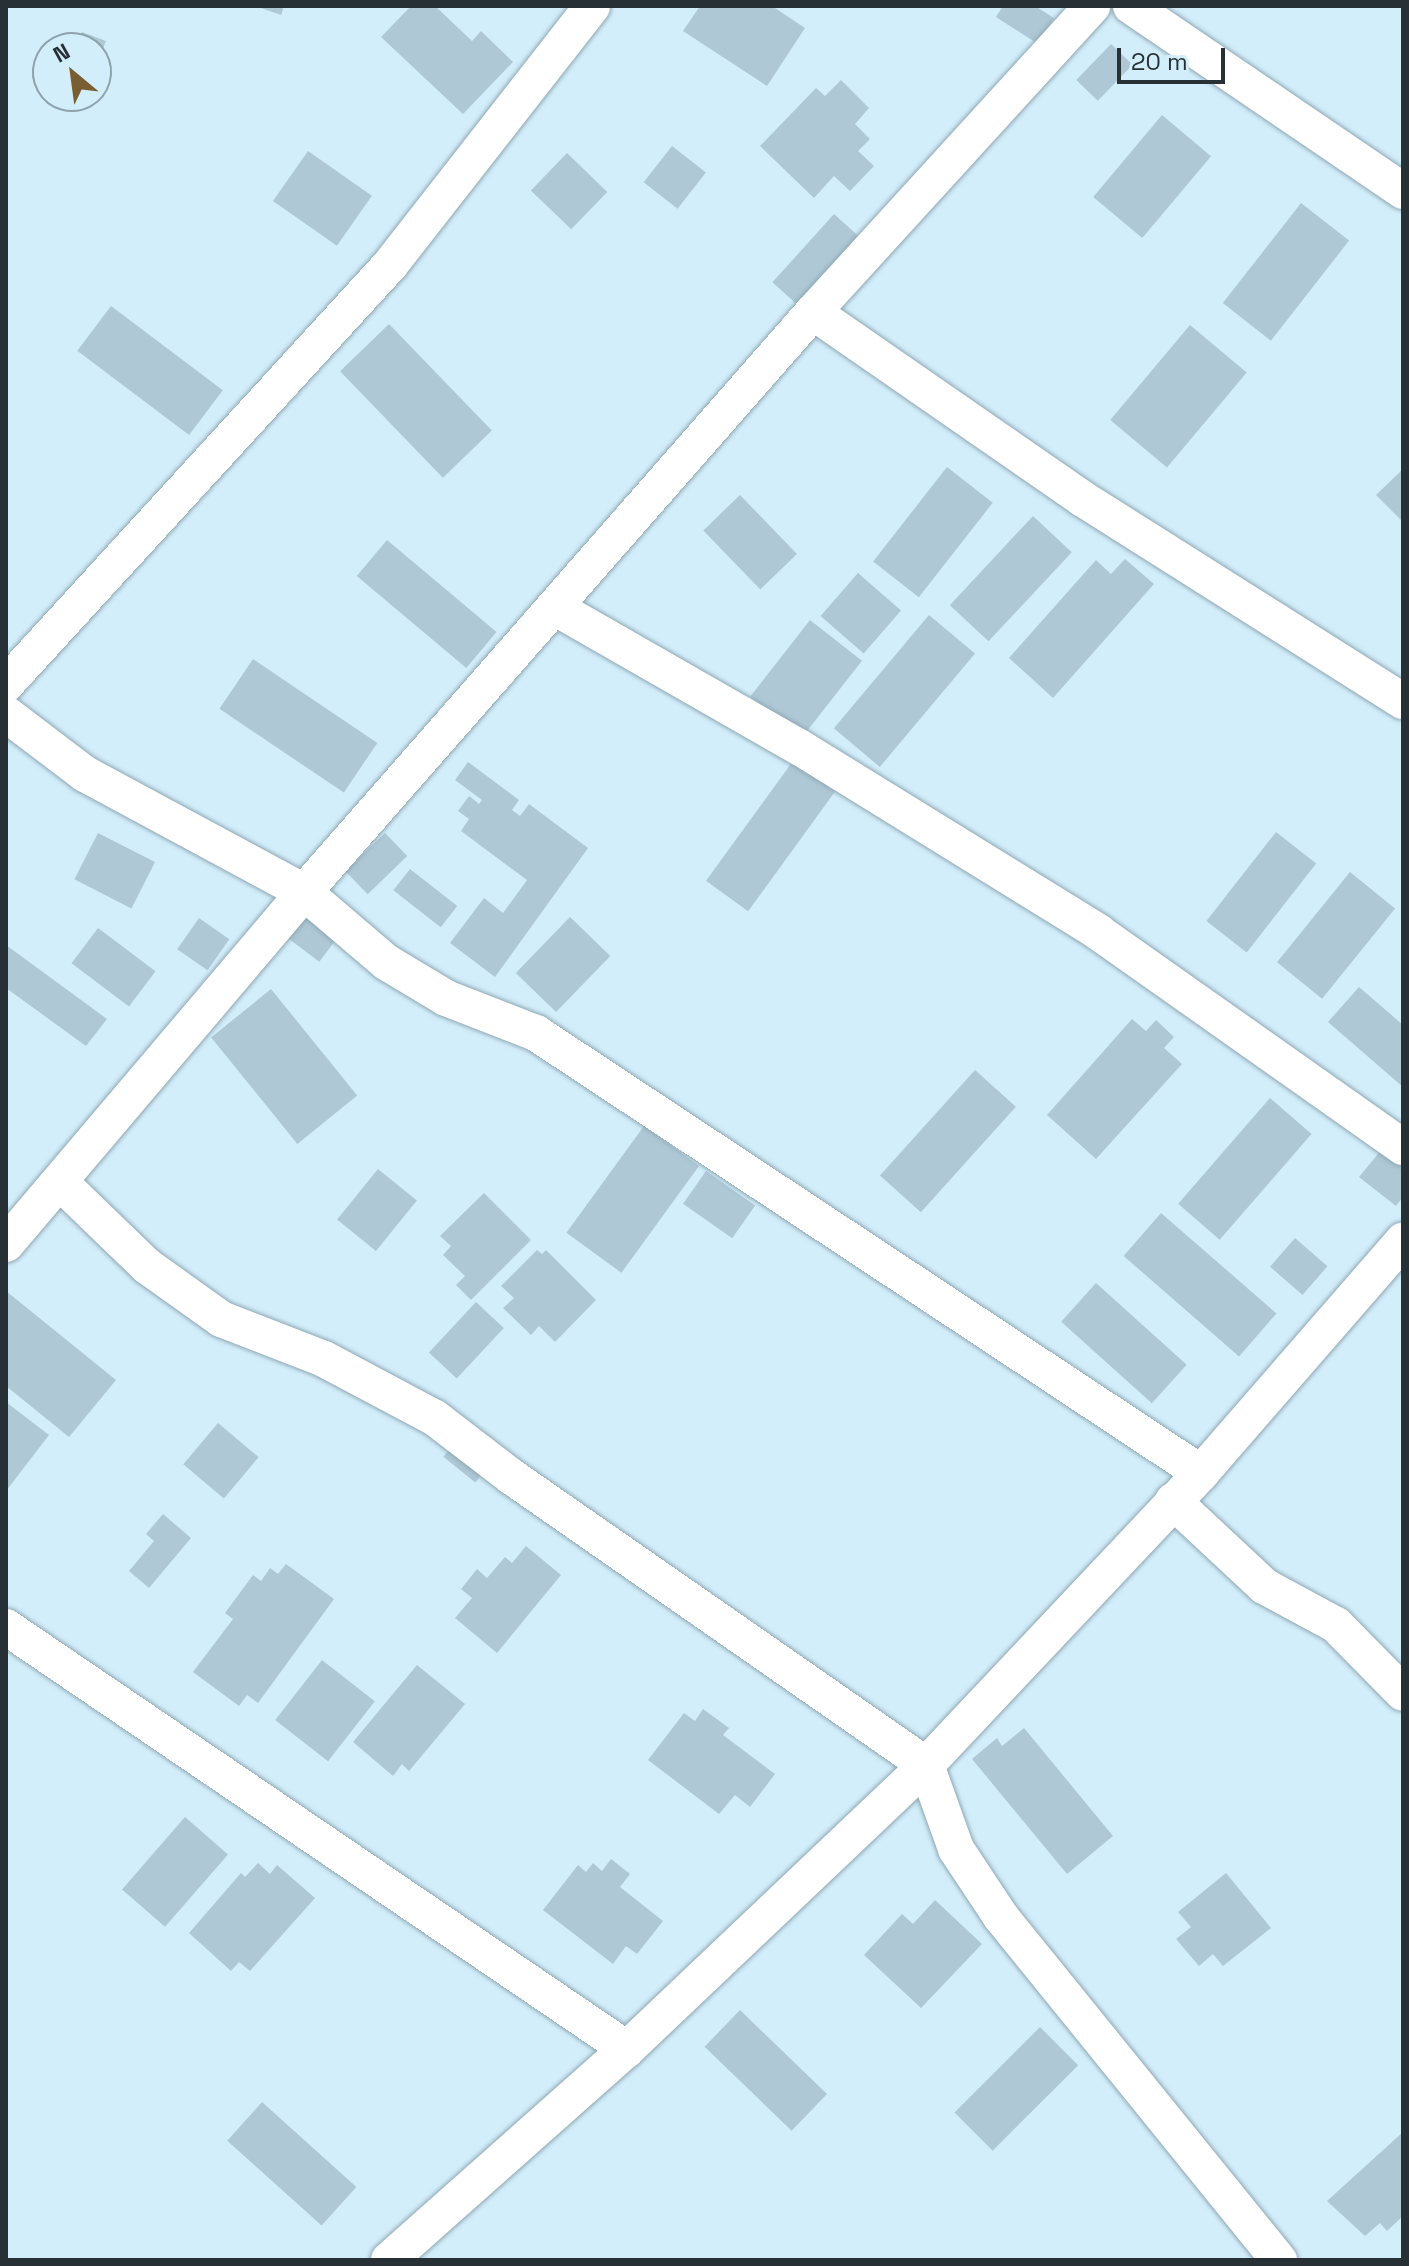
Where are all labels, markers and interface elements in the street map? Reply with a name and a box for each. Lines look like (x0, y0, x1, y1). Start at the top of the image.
north arrow (32, 32, 112, 112)
scale bar (1121, 32, 1229, 82)
text: N (48, 37, 75, 69)
text: 20 m (1131, 46, 1188, 77)

